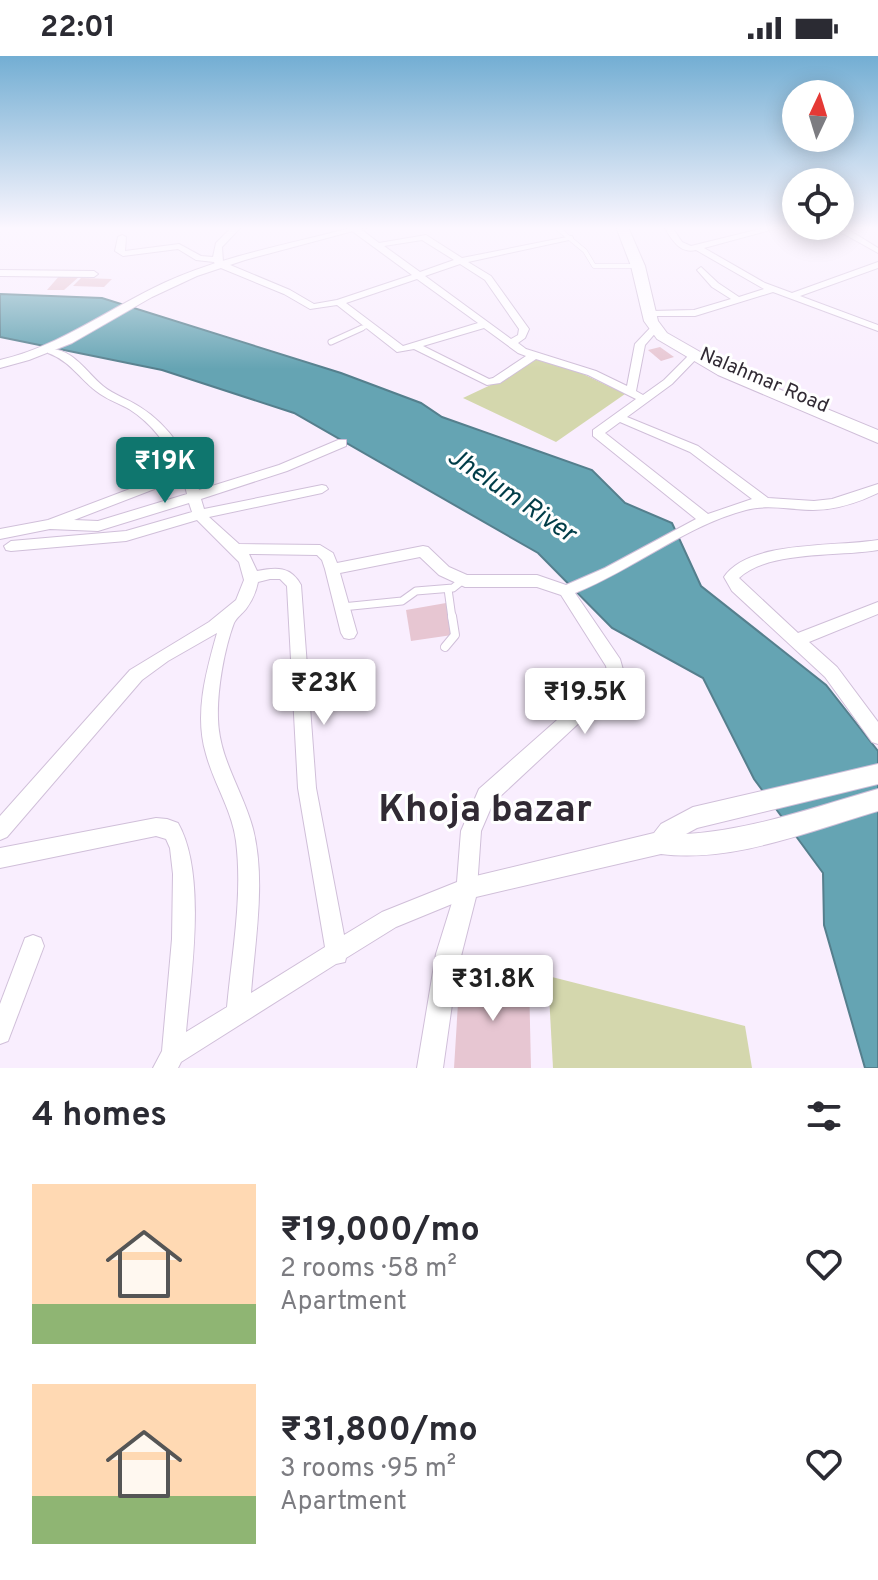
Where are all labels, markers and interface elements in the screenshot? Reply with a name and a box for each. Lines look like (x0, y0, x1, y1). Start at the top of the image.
text: 22:01 (40, 10, 116, 47)
north arrow (782, 80, 854, 152)
map controls (782, 80, 854, 240)
button: locate (782, 168, 854, 240)
street label: Nalahmar Road (695, 342, 833, 420)
pin: ₹19K (118, 437, 212, 505)
water label: Jhelum River (440, 441, 583, 552)
text: ₹19K (134, 446, 196, 479)
pin: ₹23K (277, 659, 371, 727)
text: ₹23K (291, 668, 357, 701)
pin: ₹19.5K (520, 668, 650, 736)
text: ₹19.5K (543, 677, 627, 710)
district label: Khoja bazar (378, 787, 592, 836)
pin: ₹31.8K (428, 955, 558, 1023)
text: ₹31.8K (451, 964, 535, 997)
icon: filters (802, 1094, 846, 1138)
text: 4 homes (32, 1095, 167, 1138)
text: ₹19,000/mo (280, 1210, 480, 1253)
icon: home (96, 1216, 192, 1312)
icon: heart (802, 1242, 846, 1286)
text: 2 rooms · 58 m² (280, 1253, 457, 1286)
text: Apartment (280, 1286, 407, 1319)
text: ₹31,800/mo (280, 1410, 478, 1453)
icon: home (96, 1416, 192, 1512)
icon: heart (802, 1442, 846, 1486)
text: 3 rooms · 95 m² (280, 1453, 456, 1486)
text: Apartment (280, 1486, 407, 1519)

